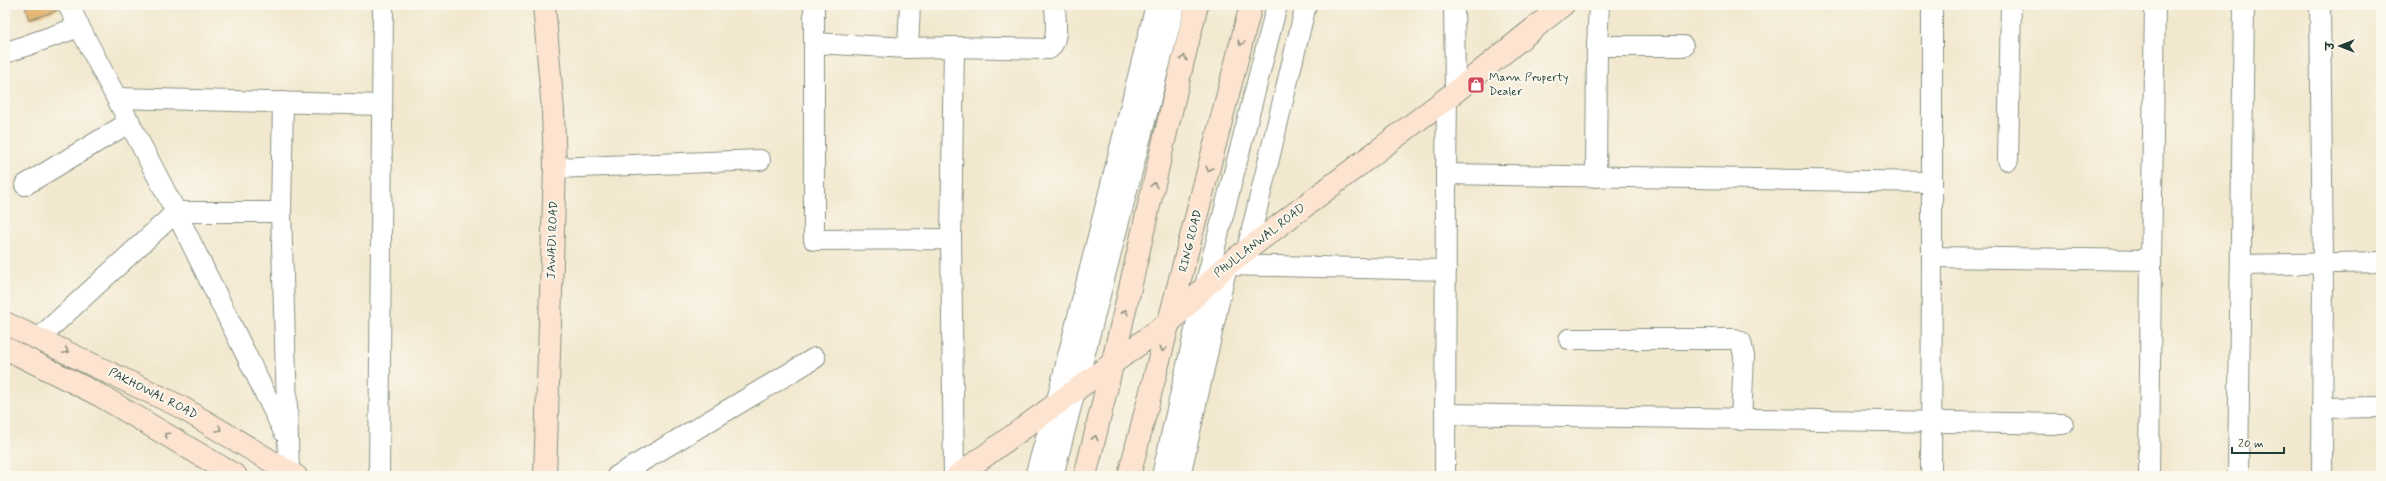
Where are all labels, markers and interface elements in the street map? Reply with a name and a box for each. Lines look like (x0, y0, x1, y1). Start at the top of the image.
north arrow (2320, 26, 2360, 66)
one-way arrow (1237, 39, 1246, 46)
text: उ (2324, 41, 2338, 51)
one-way arrow (1179, 55, 1187, 62)
place label: Mann Property Dealer (1489, 70, 1569, 100)
shop icon: Mann Property Dealer (1466, 75, 1486, 95)
one-way arrow (1205, 165, 1213, 172)
one-way arrow (1149, 182, 1157, 188)
street label: JAWADI ROAD (544, 200, 562, 279)
street label: PHULLANWAL ROAD (1211, 200, 1309, 282)
street label: RING ROAD (1176, 208, 1207, 274)
one-way arrow (1121, 309, 1129, 315)
one-way arrow (1159, 345, 1168, 352)
one-way arrow (61, 346, 69, 354)
street label: PAKHOWAL ROAD (106, 365, 200, 423)
one-way arrow (215, 424, 222, 431)
scale bar (2232, 429, 2284, 455)
one-way arrow (164, 432, 171, 439)
one-way arrow (1090, 435, 1098, 441)
text: 20 m (2238, 436, 2264, 452)

